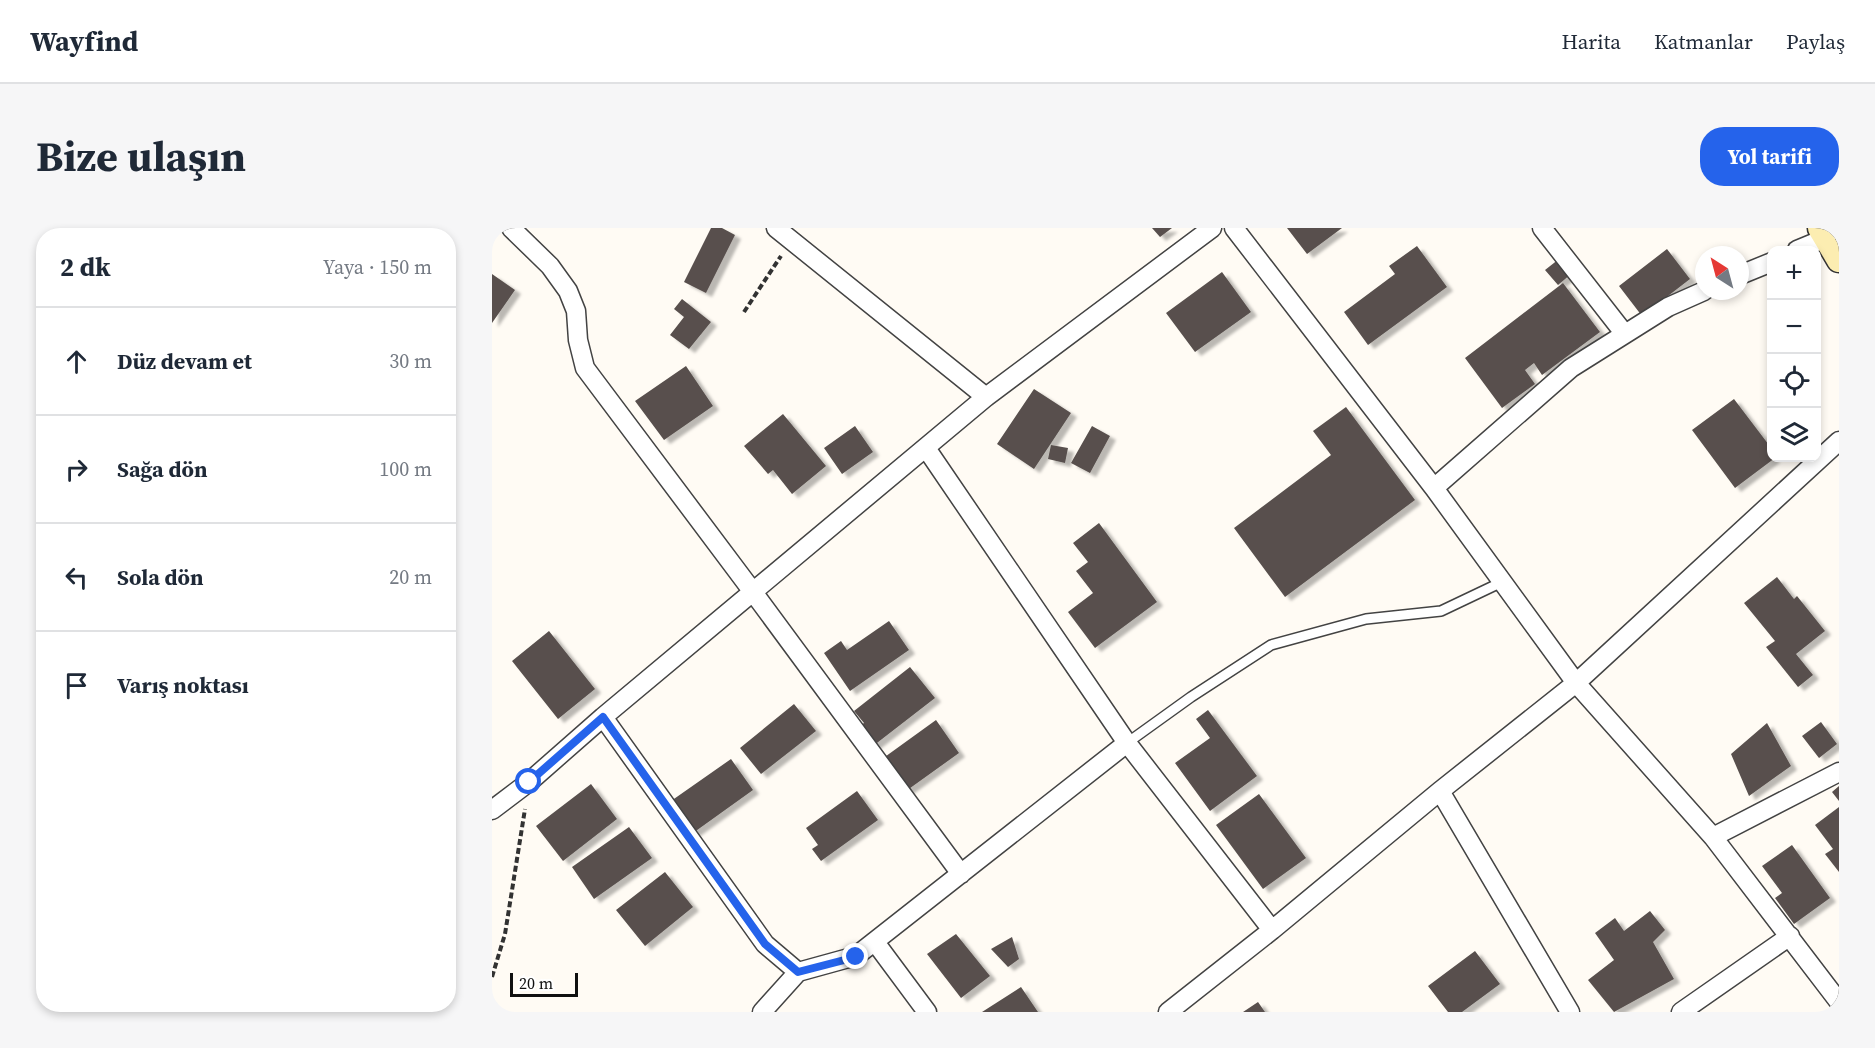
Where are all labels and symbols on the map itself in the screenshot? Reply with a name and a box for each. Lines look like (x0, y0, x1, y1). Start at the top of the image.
north arrow (1695, 246, 1749, 300)
route start (515, 768, 541, 794)
route end (842, 943, 868, 969)
scale bar (510, 970, 578, 998)

